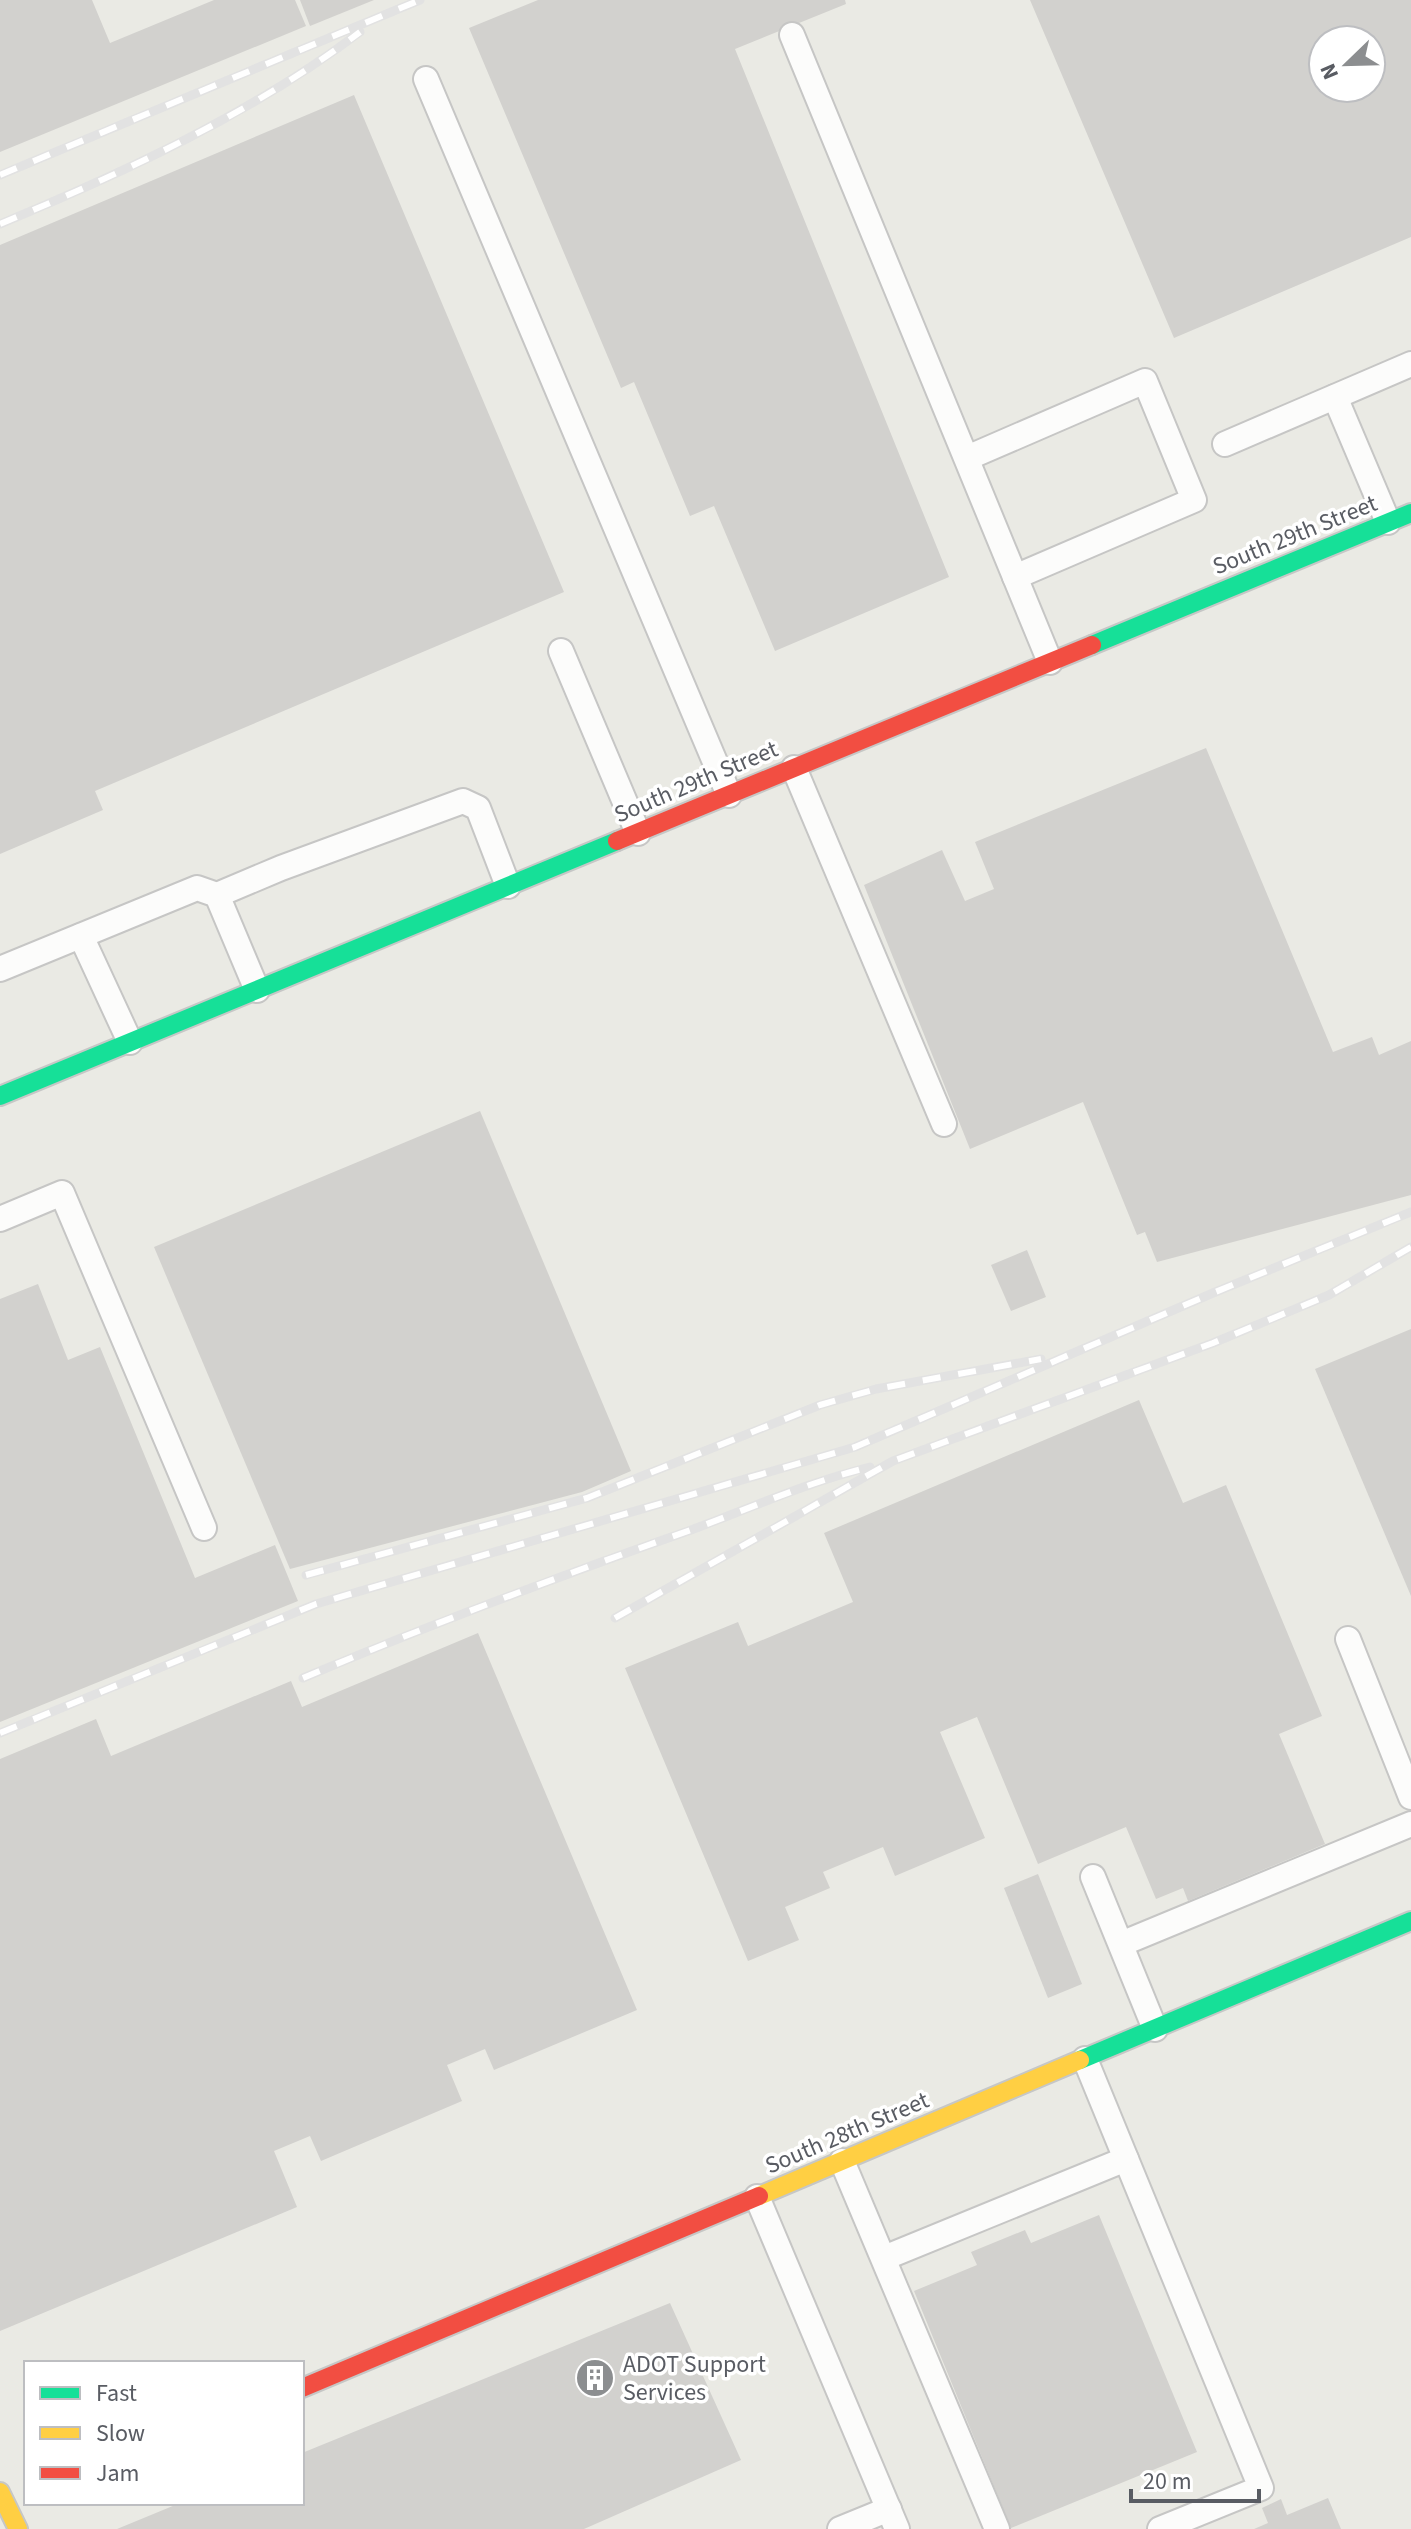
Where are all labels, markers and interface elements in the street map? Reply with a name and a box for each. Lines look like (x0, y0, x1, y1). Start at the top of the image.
north arrow (1307, 24, 1387, 104)
text: N (1312, 58, 1347, 84)
street label: South 29th Street (1207, 486, 1383, 584)
street label: South 29th Street (609, 732, 783, 832)
street label: South 28th Street (760, 2083, 934, 2183)
place label: ADOT Support Services (623, 2347, 766, 2410)
building icon: ADOT Support Services (574, 2357, 616, 2399)
legend (24, 2361, 304, 2505)
text: Fast (96, 2376, 137, 2411)
text: Slow (96, 2416, 145, 2451)
scale bar (1131, 2453, 1259, 2503)
text: Jam (96, 2456, 140, 2491)
text: 20 m (1143, 2464, 1192, 2499)

